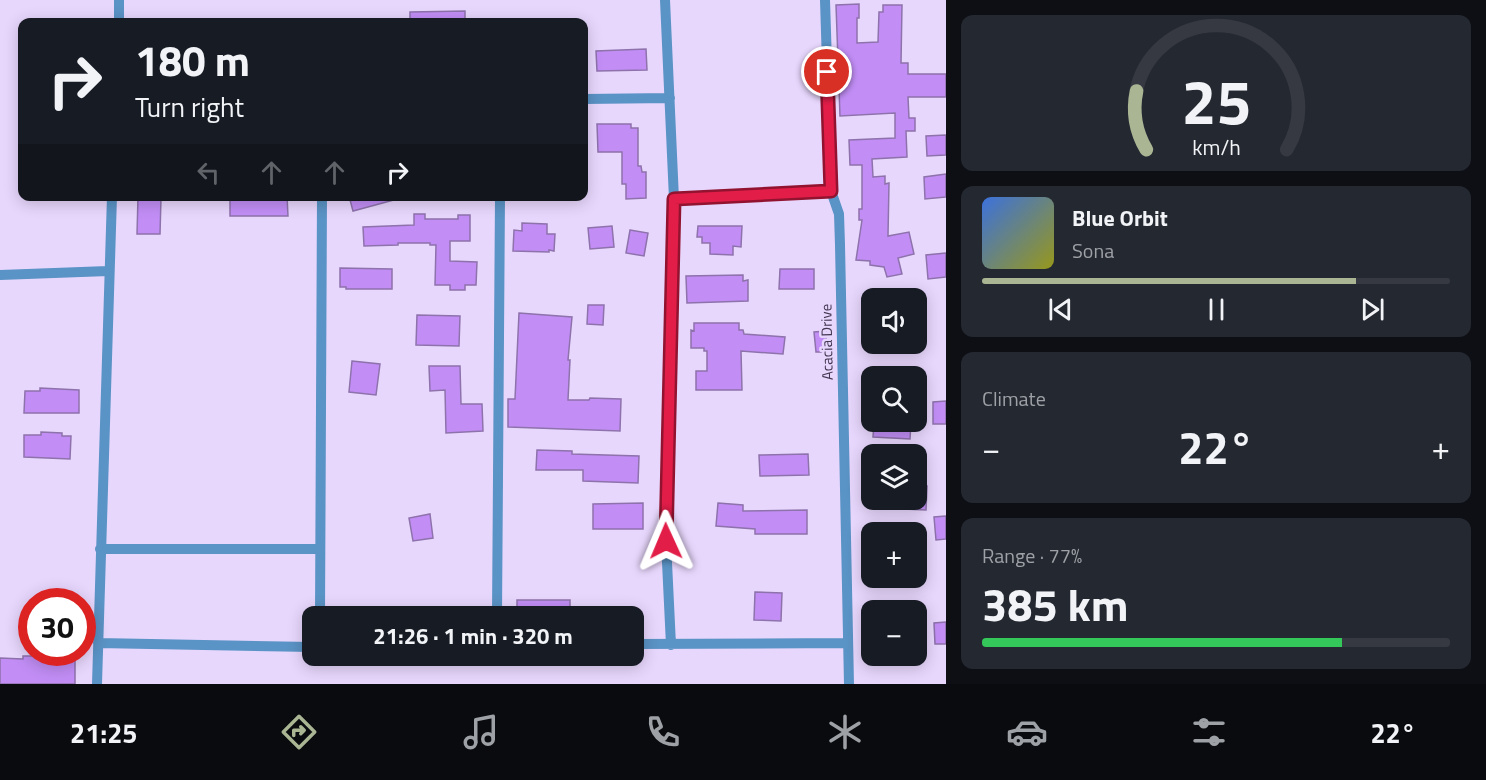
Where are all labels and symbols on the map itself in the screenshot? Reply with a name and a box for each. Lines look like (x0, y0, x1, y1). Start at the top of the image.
pin (801, 46, 852, 97)
street label: Acacia Drive (814, 304, 839, 380)
position arrow (634, 509, 698, 573)
speed limit sign: 30 (18, 588, 96, 666)

